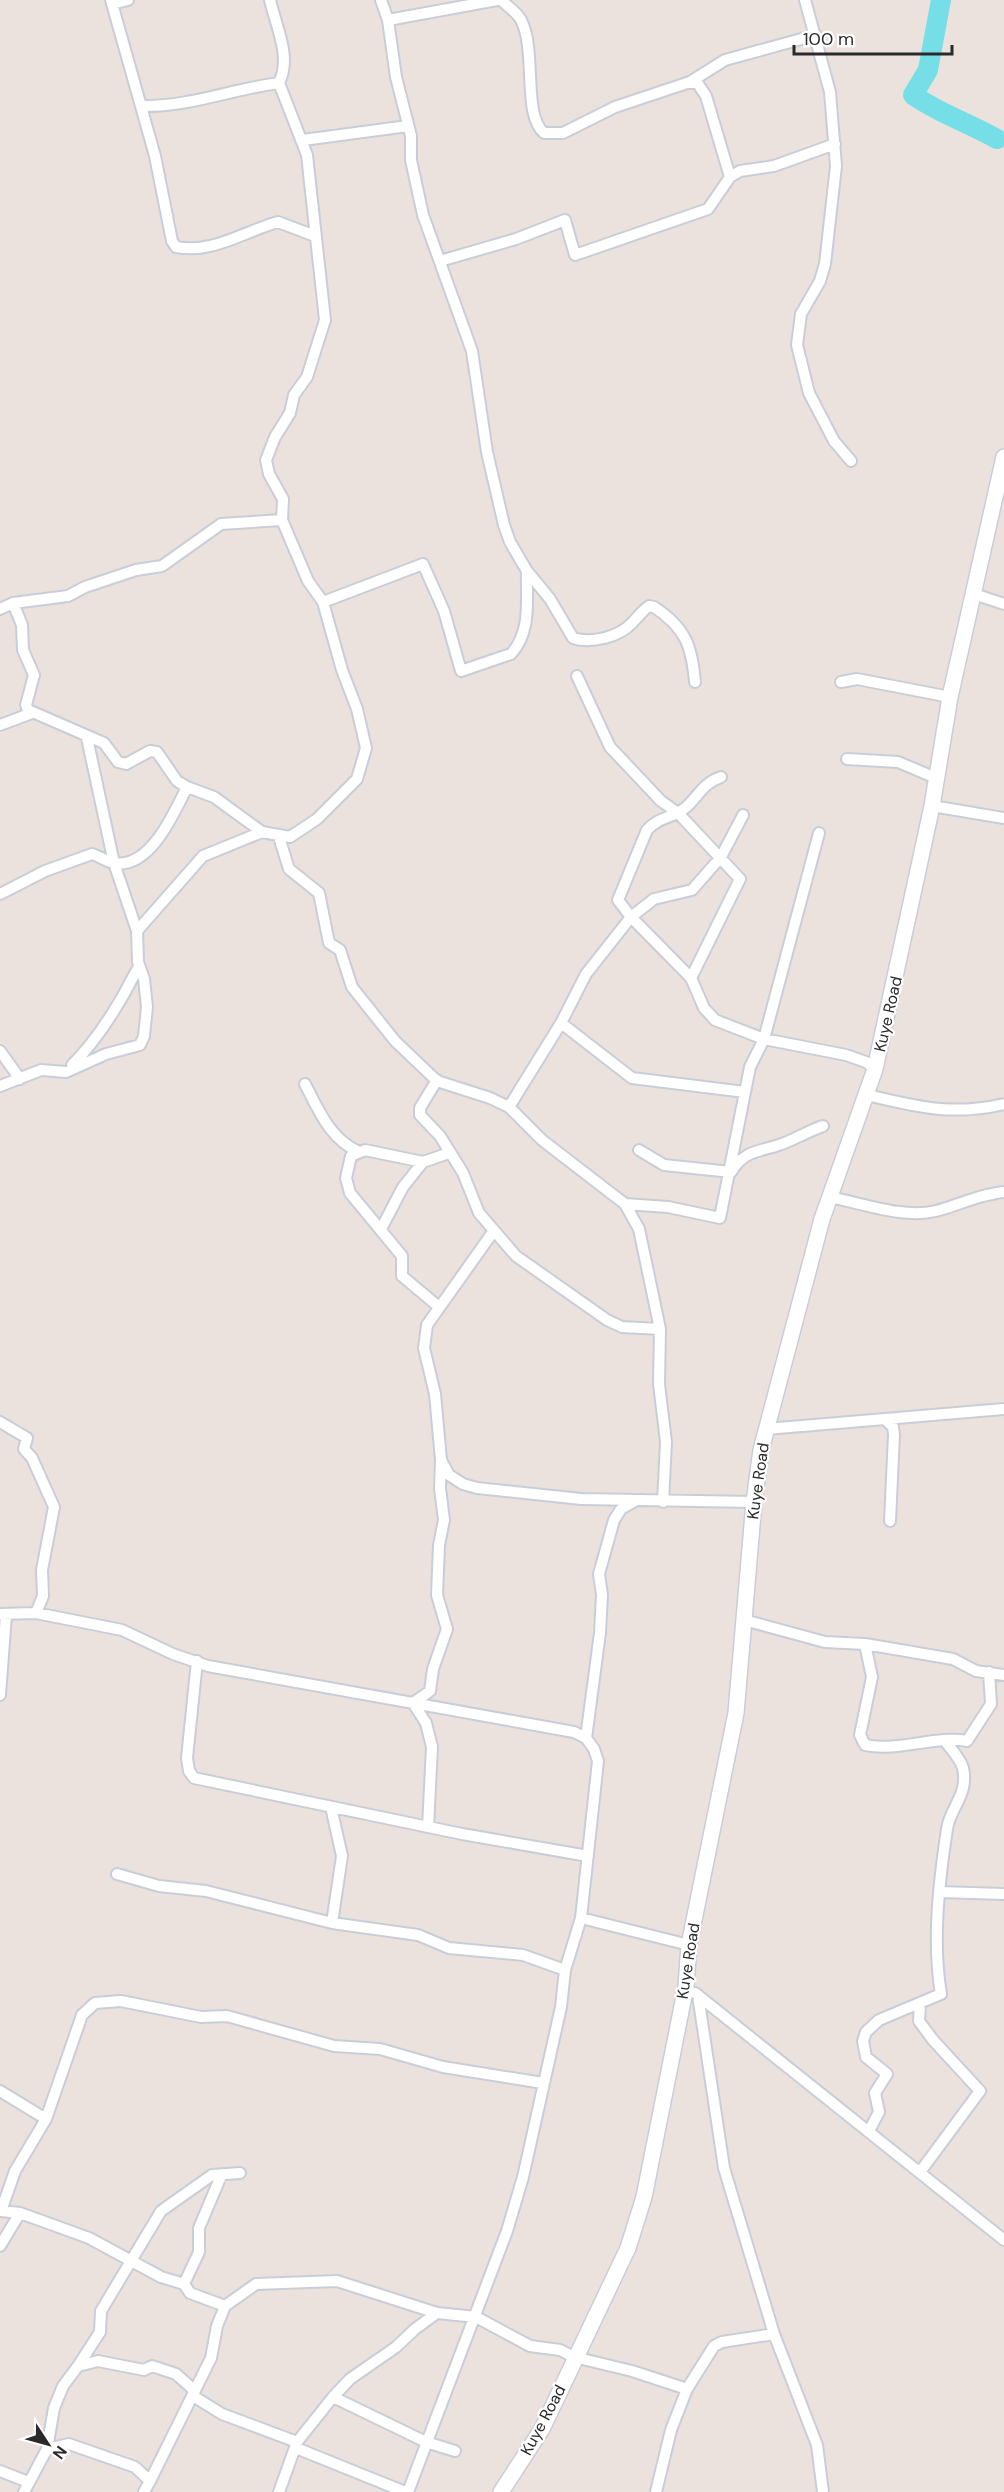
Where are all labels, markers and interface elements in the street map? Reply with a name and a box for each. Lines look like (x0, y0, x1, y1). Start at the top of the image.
scale bar (794, 18, 952, 56)
text: 100 m (803, 27, 854, 51)
street label: Kuye Road (869, 974, 907, 1054)
street label: Kuye Road (742, 1441, 774, 1521)
street label: Kuye Road (672, 1921, 704, 2001)
street label: Kuye Road (516, 2381, 570, 2459)
north arrow (18, 2414, 78, 2474)
text: N (48, 2442, 72, 2463)

